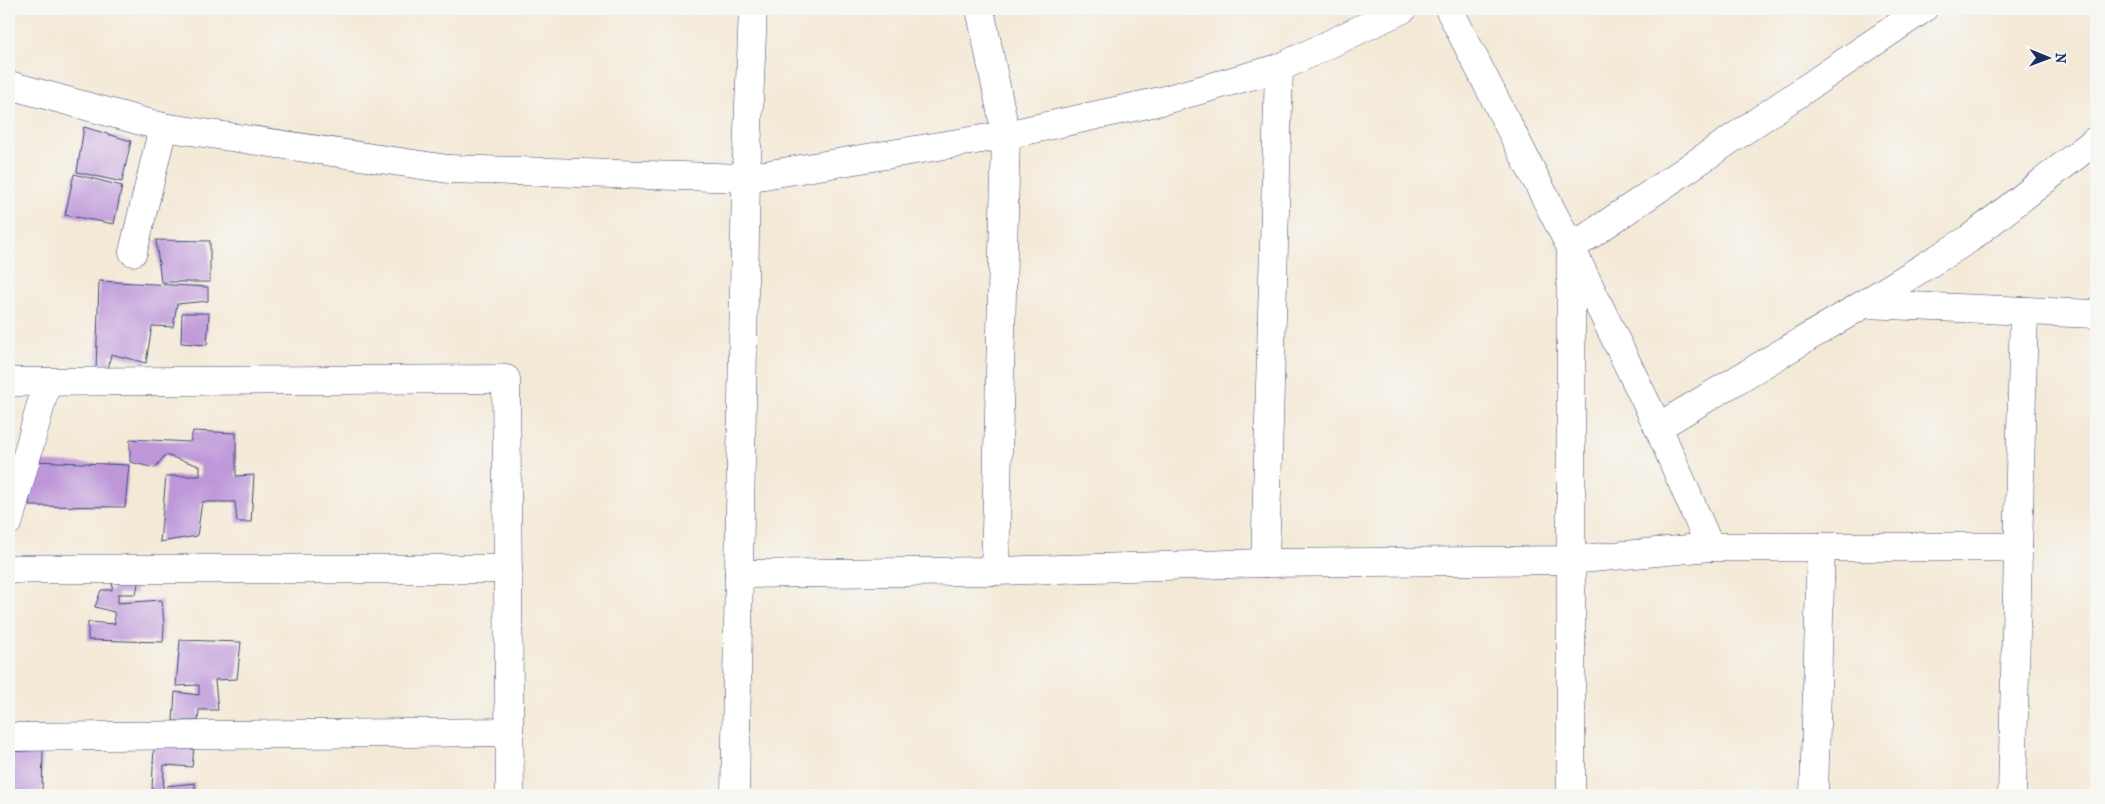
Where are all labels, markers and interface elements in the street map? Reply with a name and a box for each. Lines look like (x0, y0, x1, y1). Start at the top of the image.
north arrow (2022, 32, 2072, 82)
text: N (2052, 53, 2069, 64)

